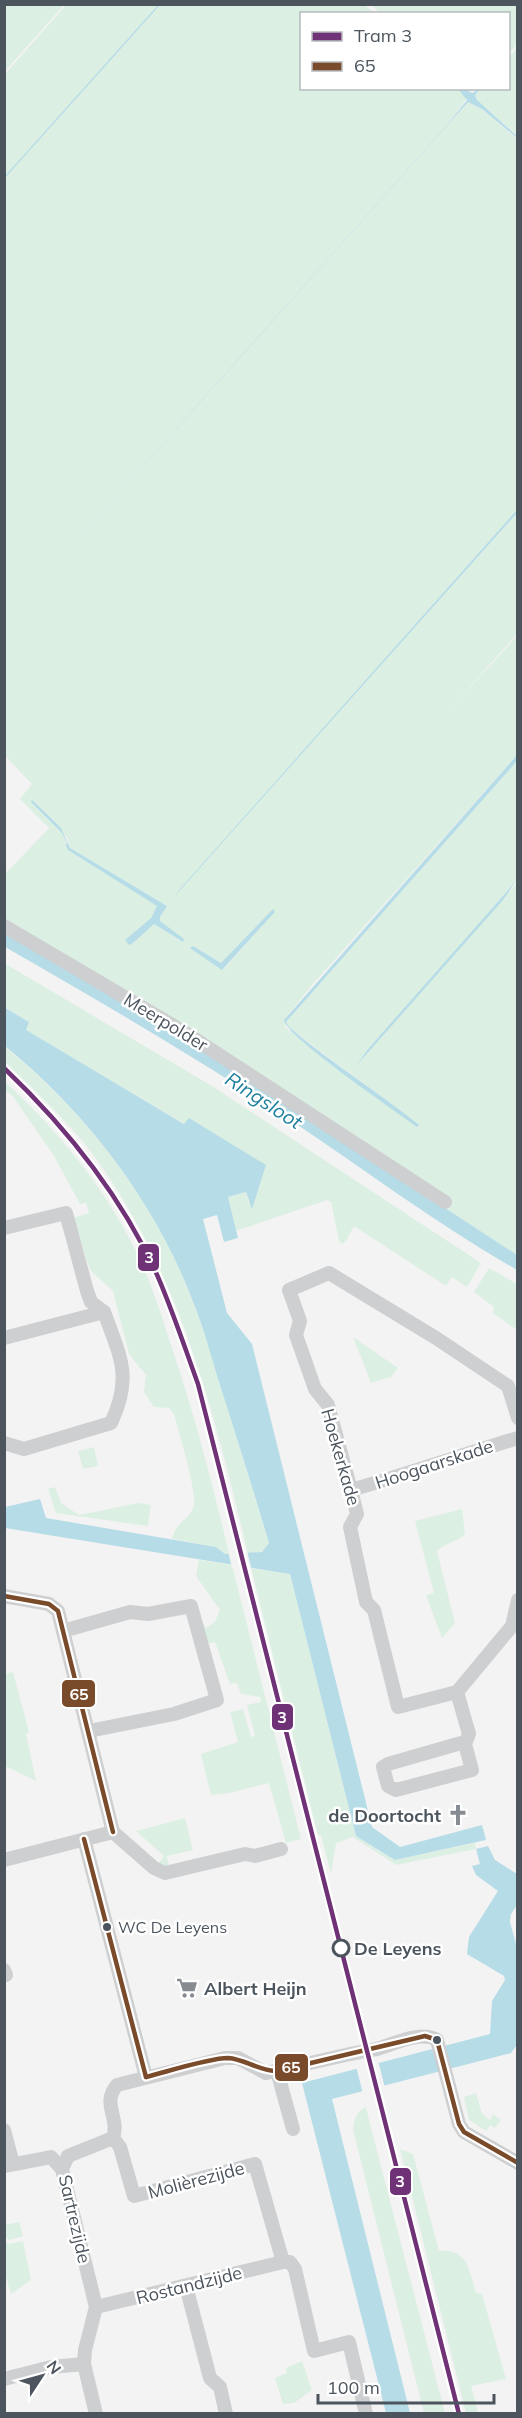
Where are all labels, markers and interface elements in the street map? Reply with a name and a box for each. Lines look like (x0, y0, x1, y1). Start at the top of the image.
legend (300, 12, 510, 90)
text: Tram 3 (354, 24, 412, 47)
text: 65 (354, 54, 376, 77)
street label: Meerpolder (120, 988, 213, 1056)
water label: Ringsloot (221, 1066, 308, 1135)
line badge: 3 (137, 1243, 160, 1272)
text: 3 (144, 1247, 154, 1267)
street label: Hoekerkade (316, 1406, 366, 1508)
street label: Hoogaarskade (372, 1434, 496, 1494)
line badge: 65 (61, 1679, 96, 1708)
text: 65 (69, 1684, 89, 1704)
line badge: 3 (271, 1703, 294, 1731)
text: 3 (277, 1707, 287, 1727)
church icon: de Doortocht (446, 1803, 470, 1827)
place label: de Doortocht (328, 1804, 441, 1827)
place label: WC De Leyens (118, 1917, 227, 1937)
marker: WC De Leyens (101, 1921, 113, 1933)
place label: De Leyens (354, 1937, 442, 1960)
marker: De Leyens (332, 1939, 350, 1957)
supermarket icon: Albert Heijn (175, 1976, 199, 2000)
place label: Albert Heijn (204, 1977, 307, 2000)
unlabelled marker (431, 2034, 443, 2046)
line badge: 65 (274, 2053, 309, 2082)
text: 65 (281, 2057, 301, 2077)
street label: Molièrezijde (145, 2156, 247, 2204)
line badge: 3 (389, 2167, 412, 2196)
text: 3 (395, 2171, 405, 2191)
street label: Sartrezijde (54, 2173, 96, 2265)
street label: Rostandzijde (134, 2261, 244, 2309)
north arrow (12, 2346, 72, 2406)
text: N (42, 2356, 66, 2378)
scale bar (318, 2367, 494, 2405)
text: 100 m (327, 2376, 380, 2399)

